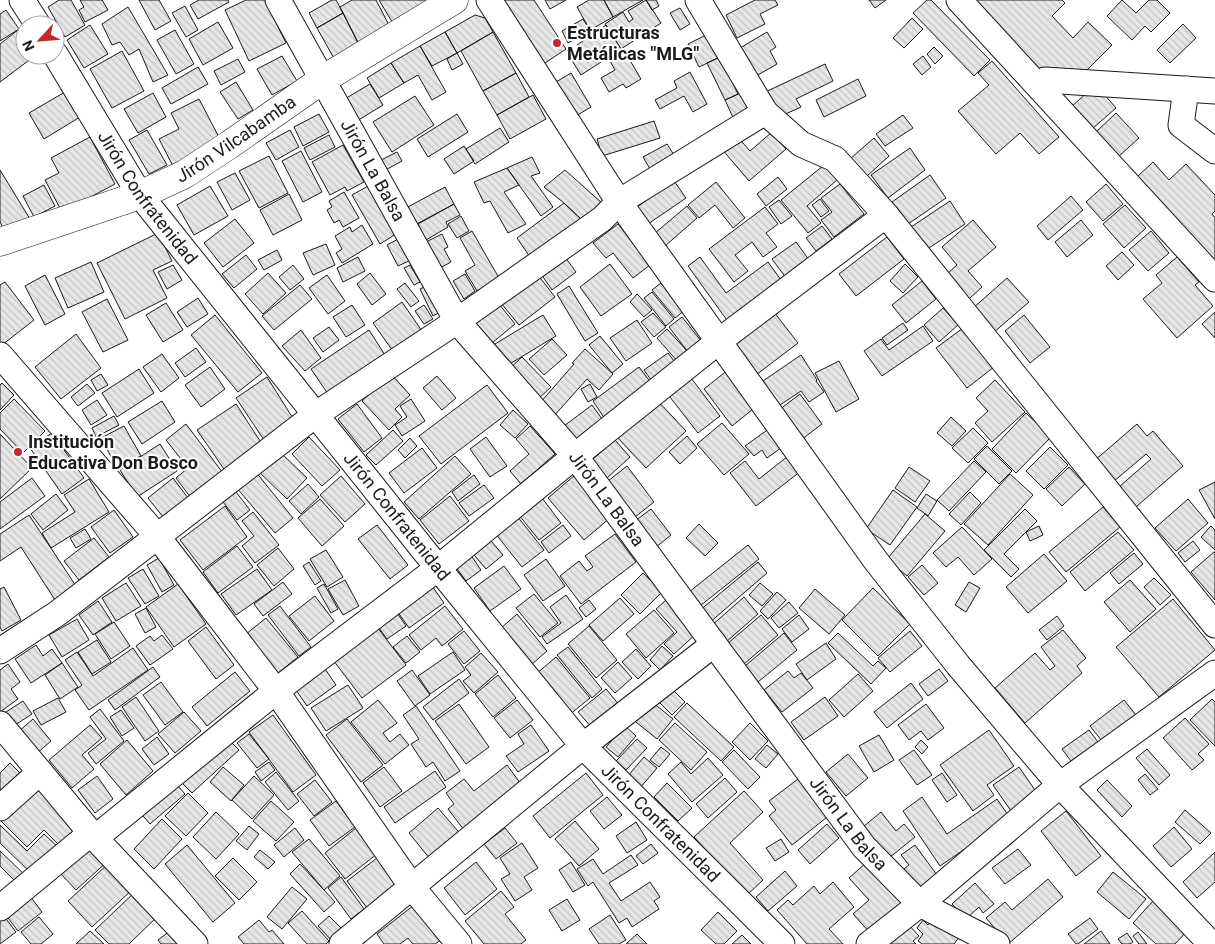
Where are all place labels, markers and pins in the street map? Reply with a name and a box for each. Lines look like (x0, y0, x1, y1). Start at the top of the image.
place label: Estructuras Metálicas "MLG" (567, 22, 699, 64)
marker: Estructuras Metálicas "MLG" (551, 37, 563, 49)
place label: Institución Educativa Don Bosco (28, 431, 198, 473)
marker: Institución Educativa Don Bosco (12, 446, 24, 458)

